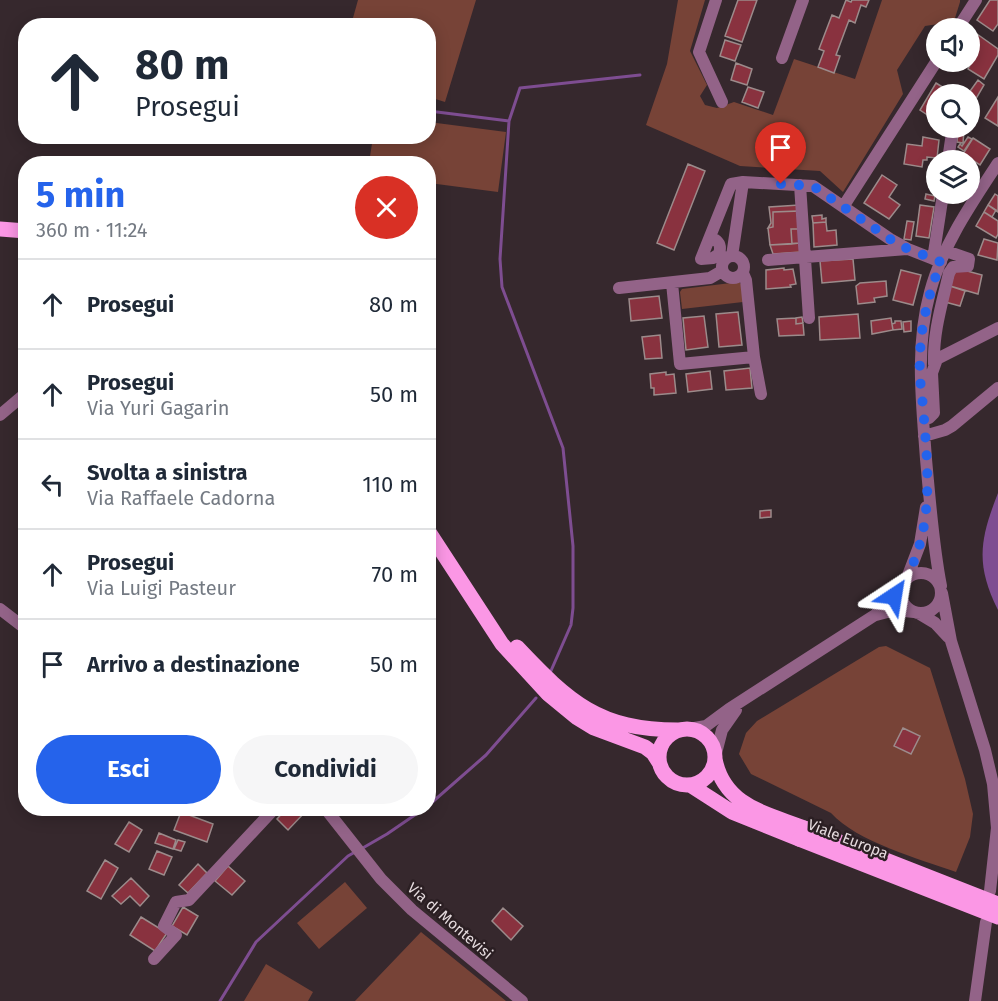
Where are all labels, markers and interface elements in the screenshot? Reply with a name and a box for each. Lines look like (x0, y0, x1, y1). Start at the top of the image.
map controls (926, 18, 980, 204)
button: sound (926, 18, 980, 72)
text: 80 m (135, 40, 229, 90)
icon: ahead (36, 42, 114, 120)
button: search (926, 84, 980, 138)
text: Prosegui (135, 91, 240, 123)
pin (755, 122, 806, 184)
icon: arrive (764, 131, 797, 164)
button: layers (926, 150, 980, 204)
text: 5 min (36, 173, 125, 217)
button: close (355, 176, 418, 239)
text: 360 m · 11:24 (36, 218, 147, 242)
icon: ahead (36, 288, 69, 321)
text: Prosegui (87, 291, 174, 318)
text: 80 m (369, 291, 418, 318)
text: Prosegui (87, 369, 174, 396)
icon: ahead (36, 378, 69, 411)
text: 50 m (370, 381, 418, 408)
text: Via Yuri Gagarin (87, 396, 230, 420)
text: Svolta a sinistra (87, 459, 248, 486)
icon: left (36, 468, 69, 501)
text: 110 m (362, 471, 418, 498)
text: Via Raffaele Cadorna (87, 486, 275, 510)
text: Prosegui (87, 549, 174, 576)
icon: ahead (36, 558, 69, 591)
text: 70 m (372, 561, 418, 588)
position arrow (862, 564, 926, 628)
text: Via Luigi Pasteur (87, 576, 236, 600)
icon: arrive (36, 648, 69, 681)
text: Arrivo a destinazione (87, 651, 300, 678)
text: 50 m (370, 651, 418, 678)
button: Esci (36, 735, 221, 804)
button: Condividi (233, 735, 418, 804)
street label: Viale Europa (805, 815, 891, 863)
street label: Via di Montevisi (404, 879, 496, 963)

